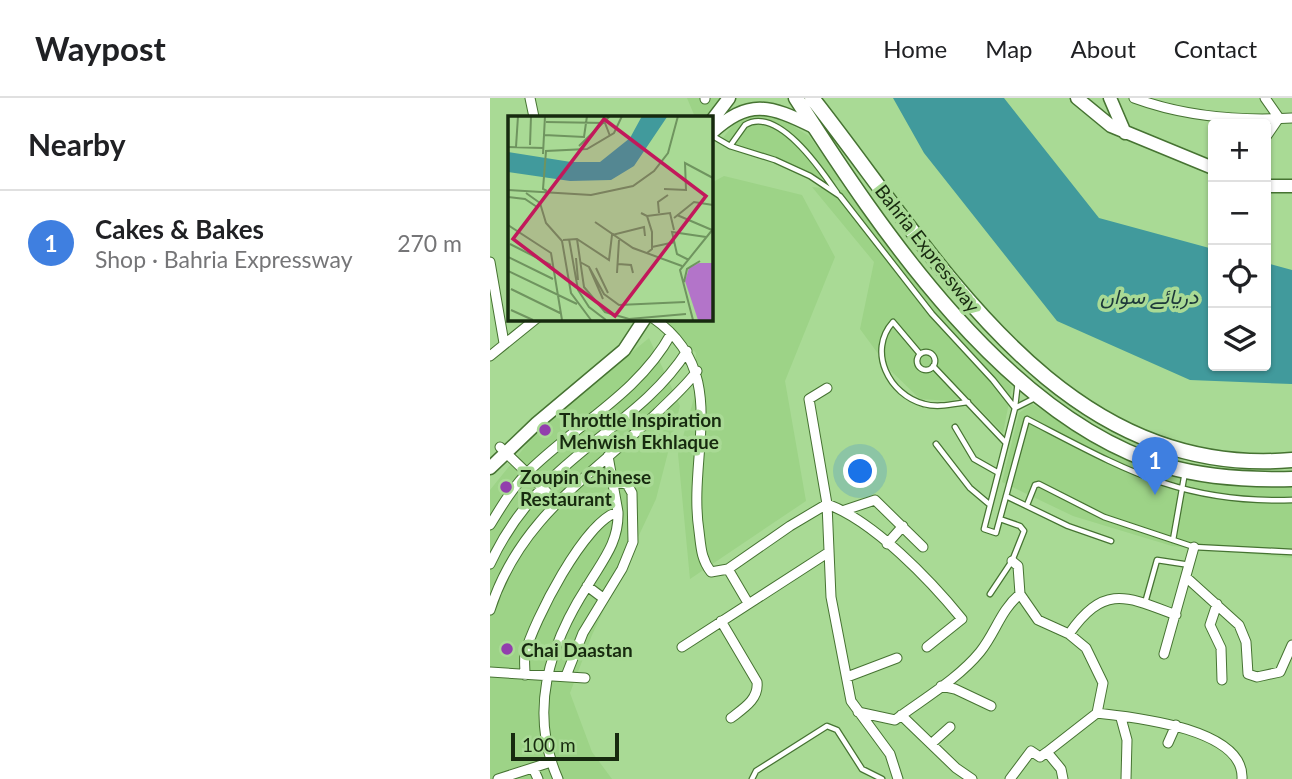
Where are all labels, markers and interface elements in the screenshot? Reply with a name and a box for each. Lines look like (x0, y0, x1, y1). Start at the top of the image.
text: Waypost (35, 28, 166, 68)
text: Home (883, 34, 947, 63)
text: Map (985, 34, 1033, 63)
text: About (1071, 34, 1136, 63)
text: Contact (1174, 34, 1257, 63)
inset map (508, 116, 712, 320)
map controls (1208, 119, 1271, 371)
button: + (1208, 119, 1271, 182)
text: Nearby (28, 126, 126, 162)
street label: Bahria Expressway (871, 179, 985, 317)
button: − (1208, 182, 1271, 245)
text: Cakes & Bakes (95, 213, 264, 245)
text: 1 (44, 229, 58, 257)
text: 270 m (397, 229, 462, 257)
text: Shop · Bahria Expressway (95, 245, 353, 273)
button: locate (1208, 245, 1271, 308)
water label: دریائے سواں (1100, 283, 1199, 310)
button: layers (1208, 308, 1271, 371)
place label: Throttle Inspiration Mehwish Ekhlaque (559, 408, 722, 453)
marker: Throttle Inspiration Mehwish Ekhlaque (537, 422, 553, 438)
pin: 1 (1132, 437, 1178, 495)
your location (843, 454, 877, 488)
place label: Zoupin Chinese Restaurant (520, 465, 651, 510)
marker: Zoupin Chinese Restaurant (498, 479, 514, 495)
place label: Chai Daastan (521, 638, 633, 661)
marker: Chai Daastan (499, 641, 515, 657)
scale bar (511, 730, 620, 762)
text: 100 m (522, 733, 576, 756)

